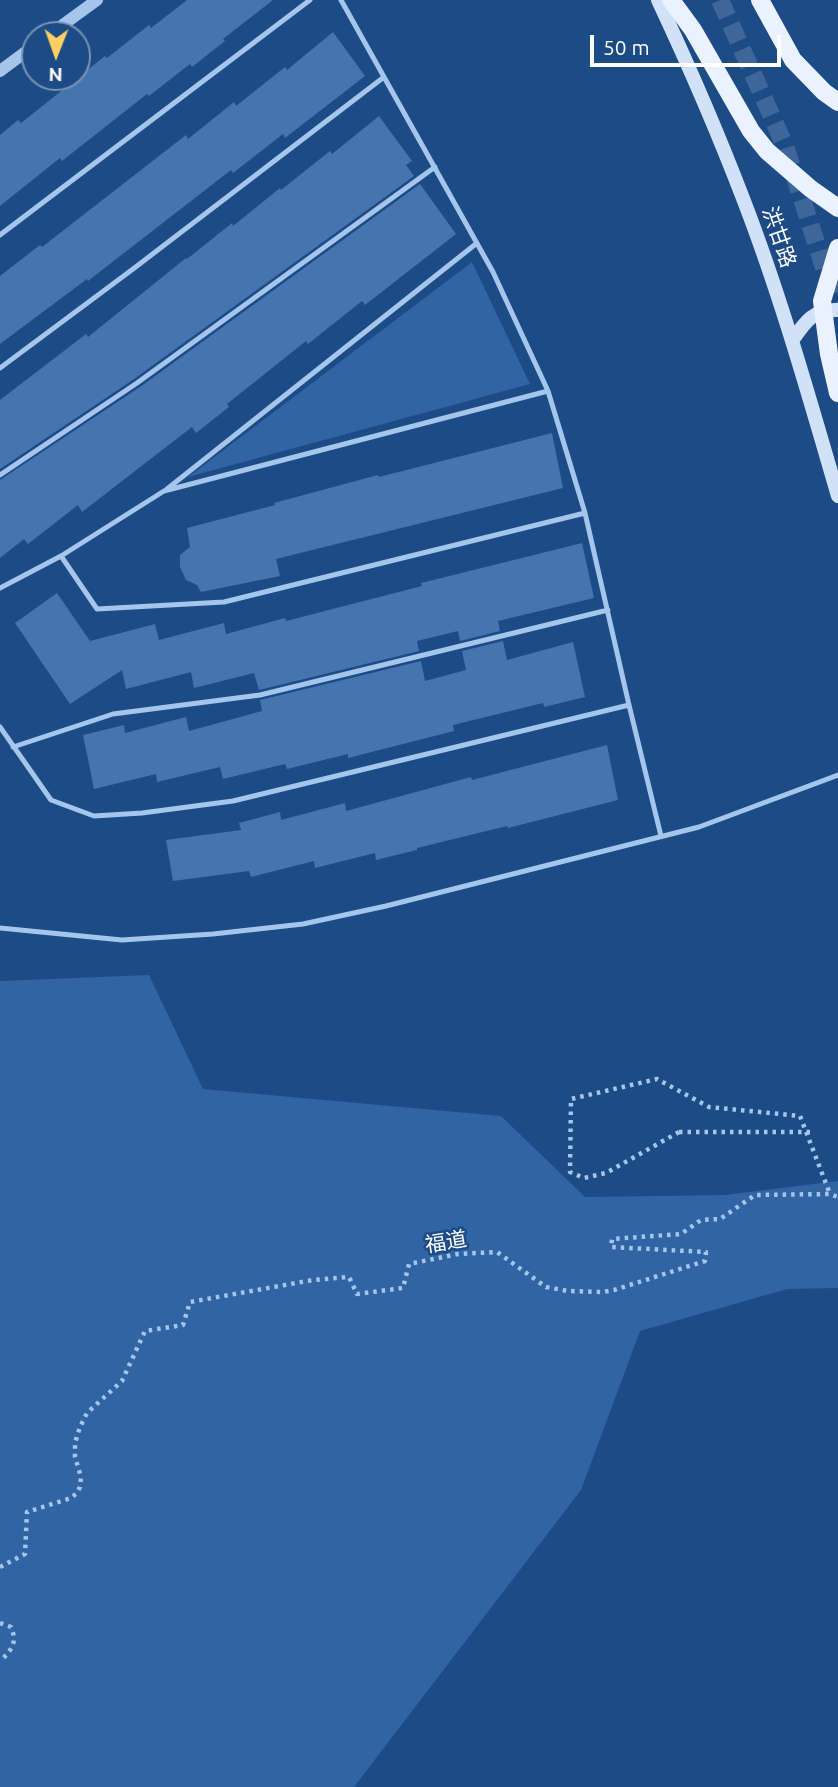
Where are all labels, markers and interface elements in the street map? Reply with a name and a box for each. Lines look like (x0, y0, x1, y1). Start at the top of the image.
north arrow (21, 21, 91, 91)
scale bar (593, 21, 784, 65)
text: 50 m (603, 35, 650, 59)
text: N (48, 64, 63, 86)
street label: 洪甘路 (757, 203, 801, 271)
street label: 福道 (423, 1226, 469, 1258)

